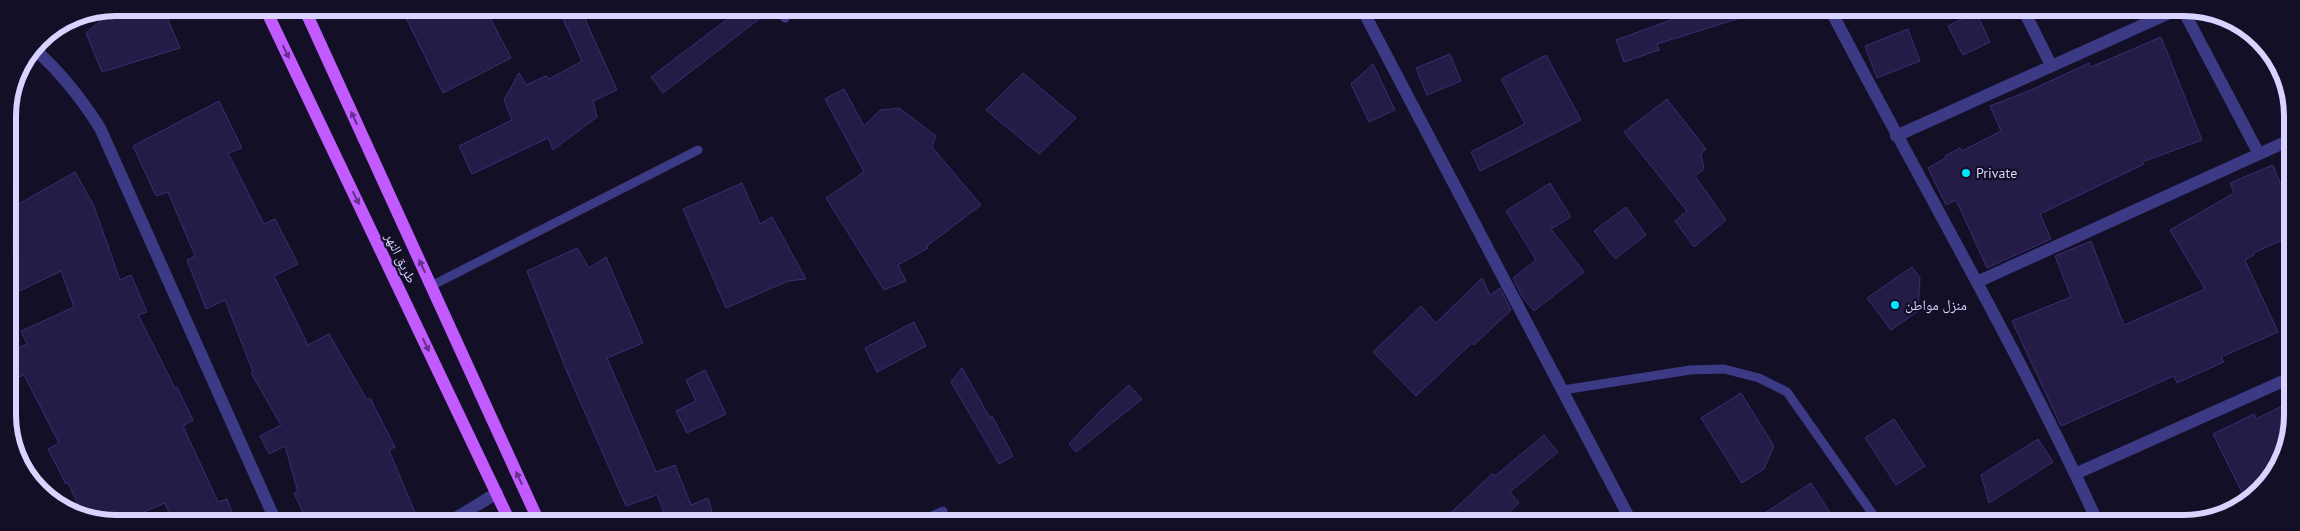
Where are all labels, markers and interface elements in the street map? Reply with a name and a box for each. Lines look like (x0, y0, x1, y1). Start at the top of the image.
one-way arrow (282, 45, 290, 59)
one-way arrow (350, 111, 358, 125)
place label: Private (1976, 164, 2017, 182)
marker: Private (1960, 167, 1972, 179)
one-way arrow (352, 191, 360, 205)
street label: طريق النهر (380, 229, 421, 287)
one-way arrow (417, 259, 425, 273)
place label: منزل مواطن (1905, 296, 1967, 314)
marker: منزل مواطن (1889, 299, 1901, 311)
one-way arrow (422, 338, 430, 352)
one-way arrow (514, 471, 522, 485)

